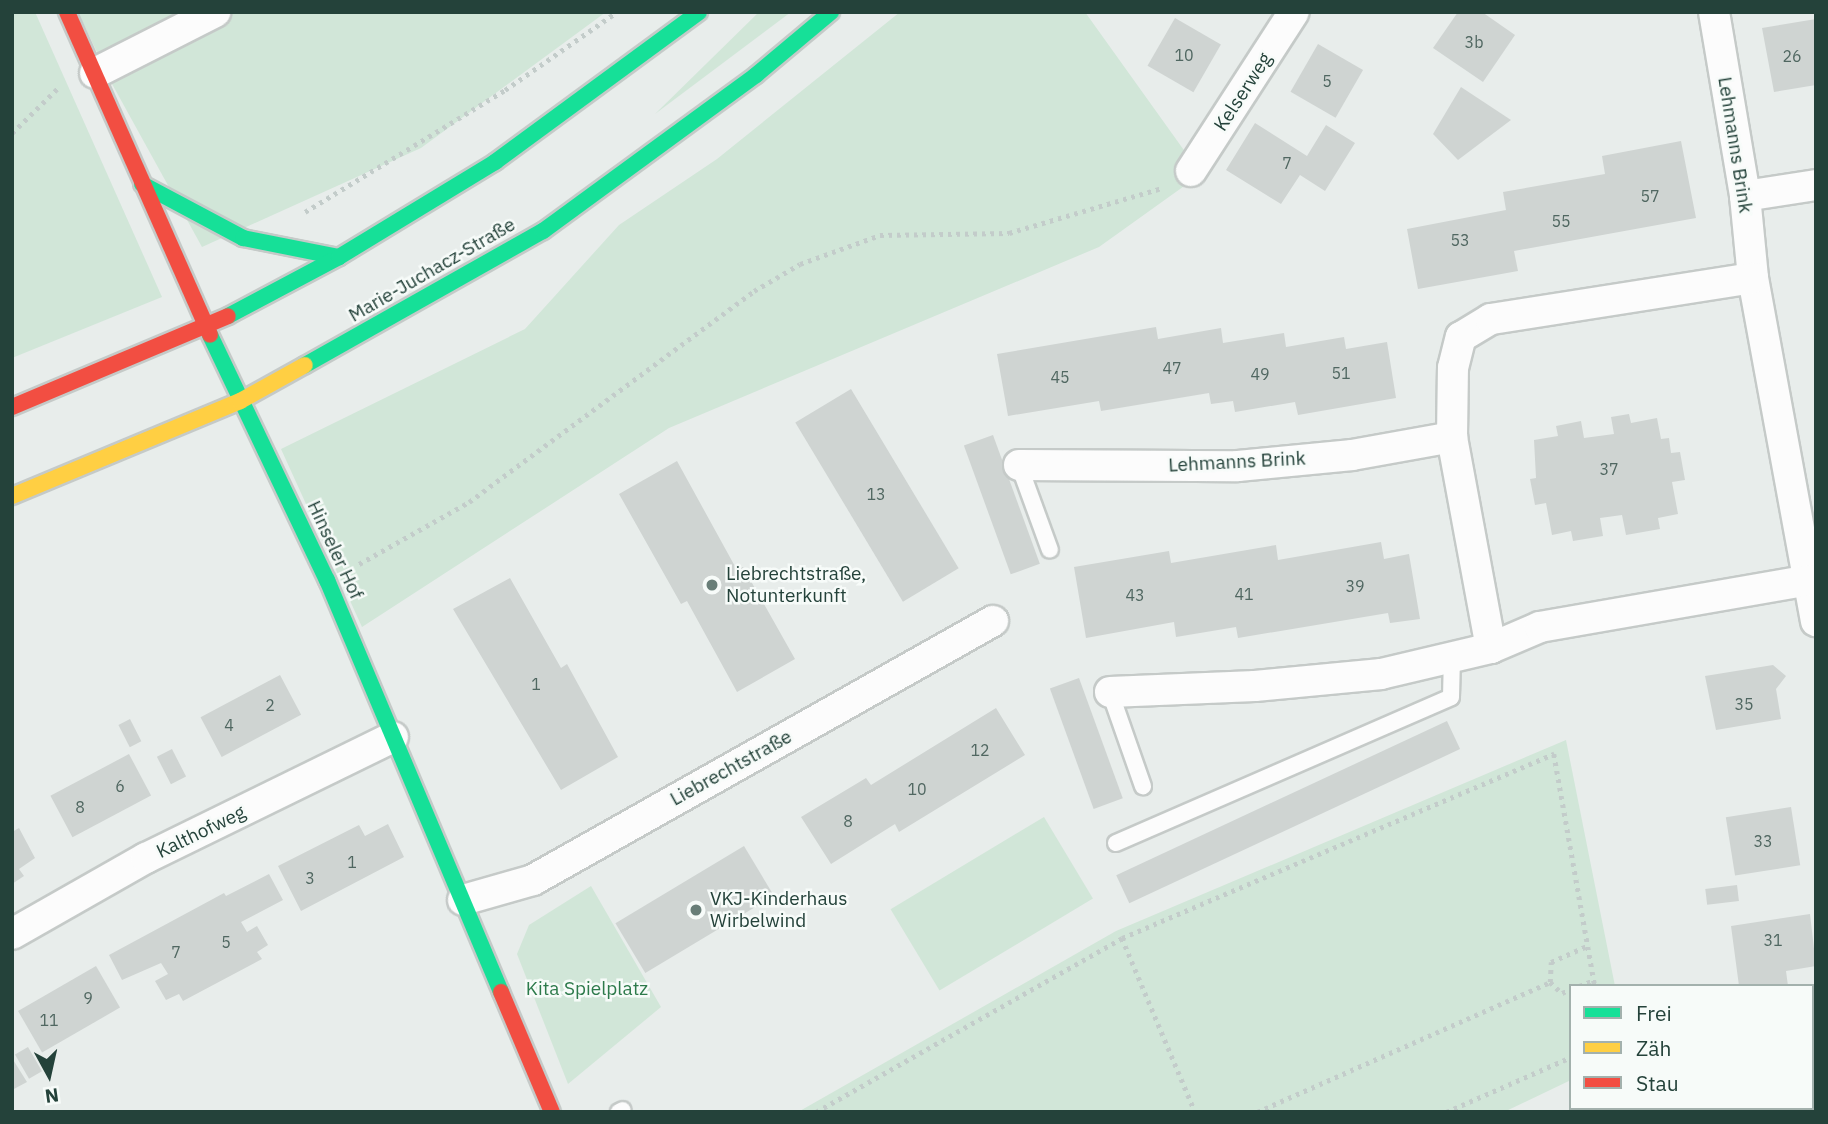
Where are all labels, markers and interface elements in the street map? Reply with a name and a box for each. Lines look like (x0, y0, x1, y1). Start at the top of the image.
house number: 3b (1465, 32, 1483, 52)
house number: 10 (1174, 45, 1194, 65)
house number: 26 (1782, 46, 1802, 66)
street label: Kelserweg (1209, 49, 1277, 135)
house number: 5 (1322, 71, 1332, 91)
street label: Lehmanns Brink (1713, 75, 1757, 215)
house number: 7 (1282, 153, 1292, 173)
house number: 57 (1640, 186, 1660, 206)
house number: 55 (1551, 211, 1571, 231)
street label: Marie-Juchacz-Straße (345, 213, 519, 327)
house number: 53 (1450, 230, 1470, 250)
house number: 47 (1162, 358, 1182, 378)
house number: 51 (1331, 363, 1351, 383)
house number: 49 (1250, 364, 1270, 384)
house number: 45 (1050, 367, 1070, 387)
street label: Lehmanns Brink (1168, 447, 1306, 477)
house number: 37 (1599, 459, 1619, 479)
house number: 13 (866, 484, 886, 504)
street label: Hinseler Hof (302, 497, 368, 603)
place label: Liebrechtstraße, Notunterkunft (726, 563, 866, 607)
house number: 39 (1345, 576, 1365, 596)
marker: Liebrechtstraße, Notunterkunft (704, 577, 720, 593)
house number: 41 (1234, 584, 1254, 604)
house number: 43 (1125, 585, 1145, 605)
house number: 1 (531, 674, 541, 694)
house number: 35 (1734, 694, 1754, 714)
house number: 2 (265, 695, 275, 715)
house number: 4 (224, 715, 234, 735)
street label: Liebrechtstraße (666, 725, 796, 811)
house number: 12 (970, 740, 990, 760)
house number: 6 (115, 776, 125, 796)
house number: 10 (907, 779, 927, 799)
house number: 8 (75, 797, 85, 817)
street label: Kalthofweg (153, 801, 249, 863)
house number: 8 (843, 811, 853, 831)
house number: 33 (1753, 831, 1773, 851)
house number: 1 (347, 852, 357, 872)
house number: 3 (305, 868, 315, 888)
place label: VKJ-Kinderhaus Wirbelwind (710, 888, 848, 932)
marker: VKJ-Kinderhaus Wirbelwind (688, 902, 704, 918)
house number: 31 (1763, 930, 1783, 950)
house number: 5 (221, 932, 231, 952)
house number: 7 (171, 942, 181, 962)
park label: Kita Spielplatz (526, 978, 648, 1000)
legend (1569, 984, 1814, 1110)
house number: 9 (83, 988, 93, 1008)
text: Frei (1636, 999, 1672, 1027)
house number: 11 (39, 1010, 59, 1030)
text: Zäh (1636, 1034, 1671, 1062)
north arrow (14, 1040, 84, 1110)
text: Stau (1636, 1069, 1679, 1097)
text: N (43, 1083, 60, 1109)

